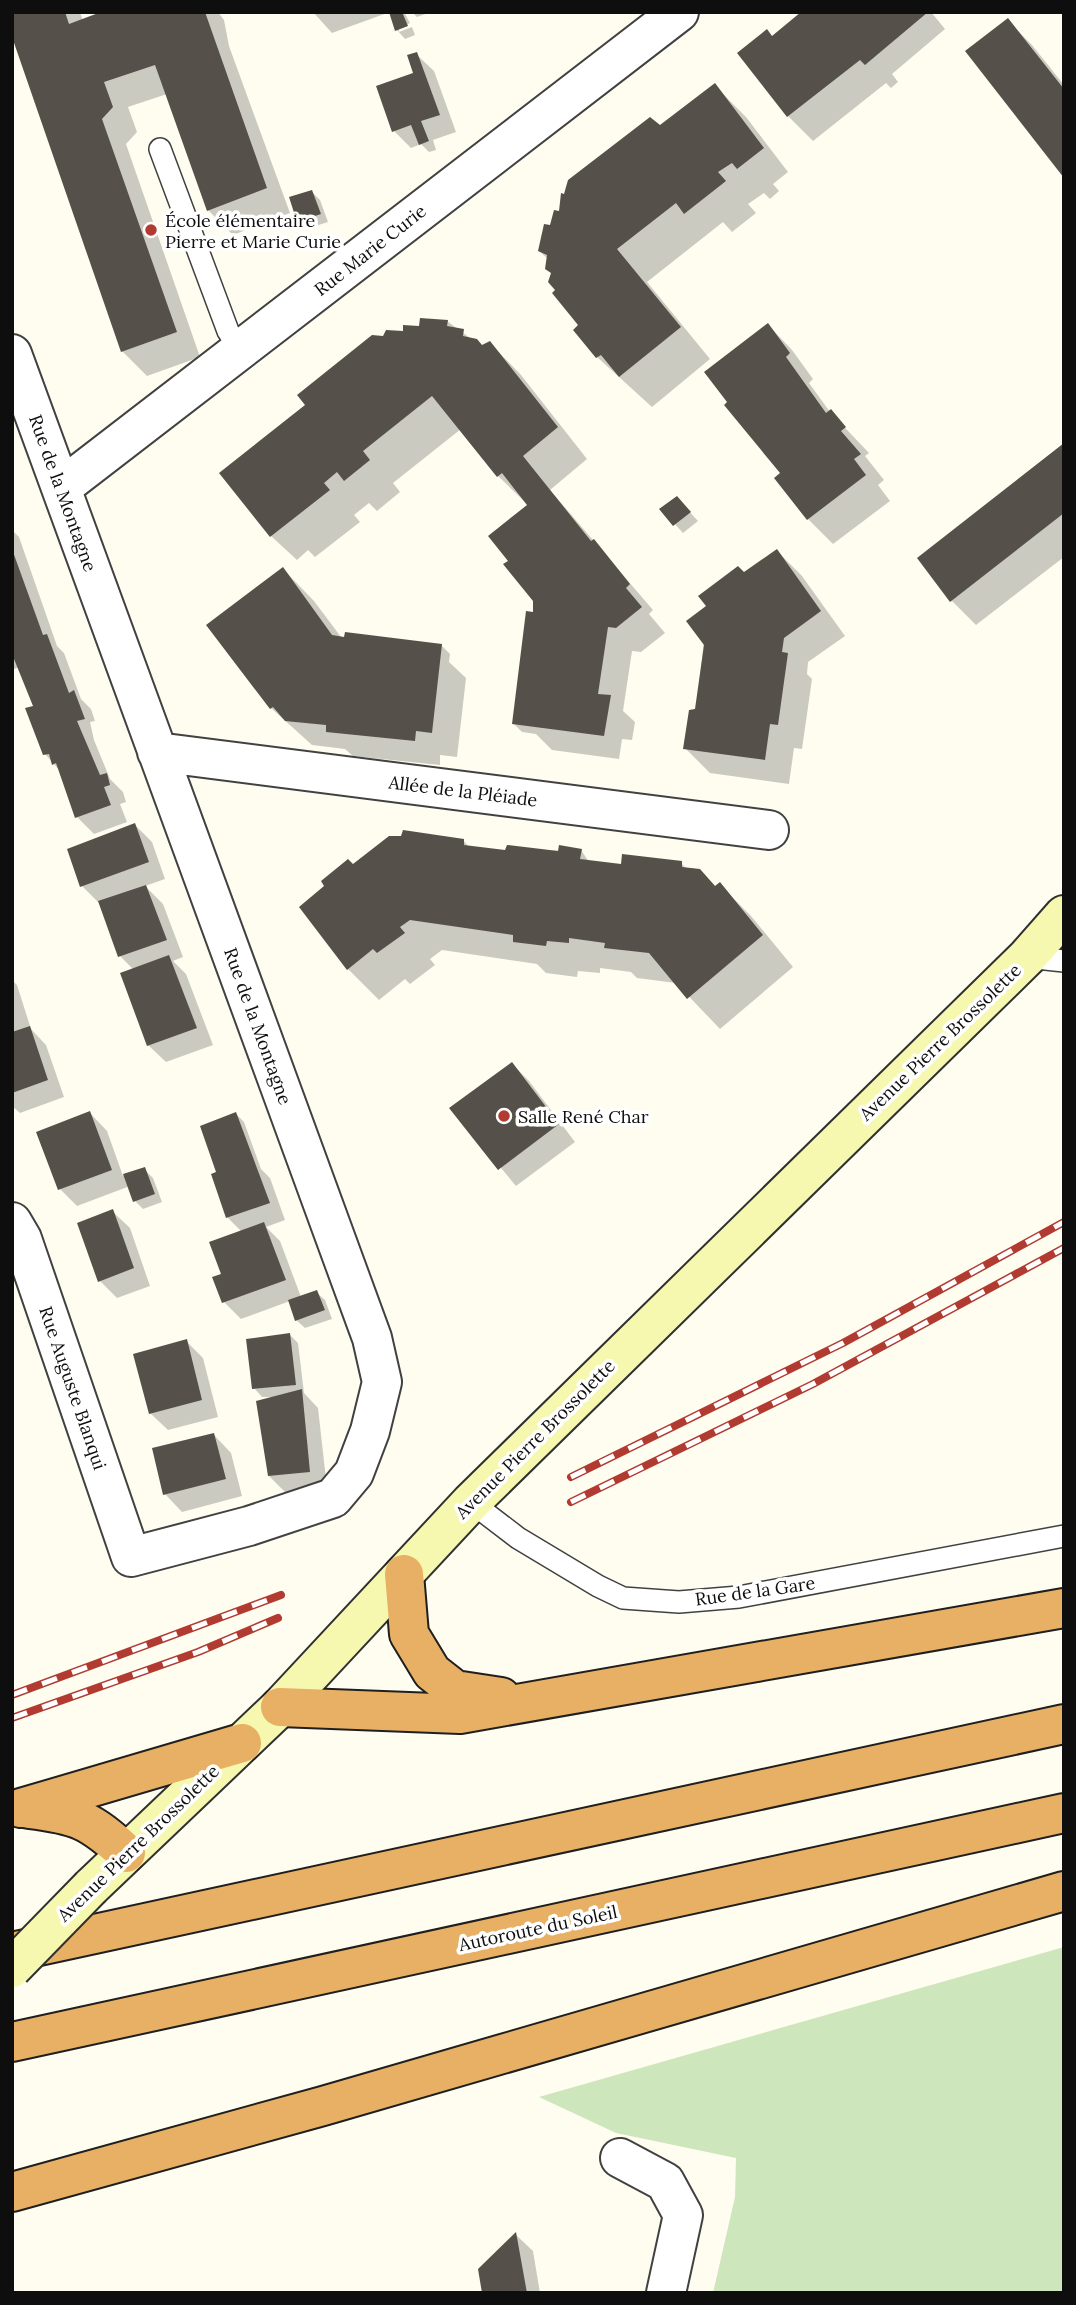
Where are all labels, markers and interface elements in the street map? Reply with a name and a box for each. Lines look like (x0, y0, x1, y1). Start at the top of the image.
street label: Rue Marie Curie (309, 199, 431, 301)
place label: École élémentaire Pierre et Marie Curie (165, 209, 341, 253)
marker: École élémentaire Pierre et Marie Curie (143, 222, 159, 238)
street label: Rue de la Montagne (24, 411, 102, 575)
street label: Allée de la Pléiade (386, 770, 539, 812)
street label: Rue de la Montagne (219, 944, 297, 1108)
street label: Avenue Pierre Brossolette (853, 958, 1026, 1126)
place label: Salle René Char (518, 1105, 649, 1128)
marker: Salle René Char (496, 1108, 512, 1124)
street label: Rue Auguste Blanqui (34, 1303, 112, 1473)
street label: Avenue Pierre Brossolette (450, 1354, 620, 1524)
street label: Rue de la Gare (693, 1571, 817, 1611)
street label: Avenue Pierre Brossolette (51, 1759, 224, 1927)
street label: Autoroute du Soleil (456, 1900, 619, 1956)

